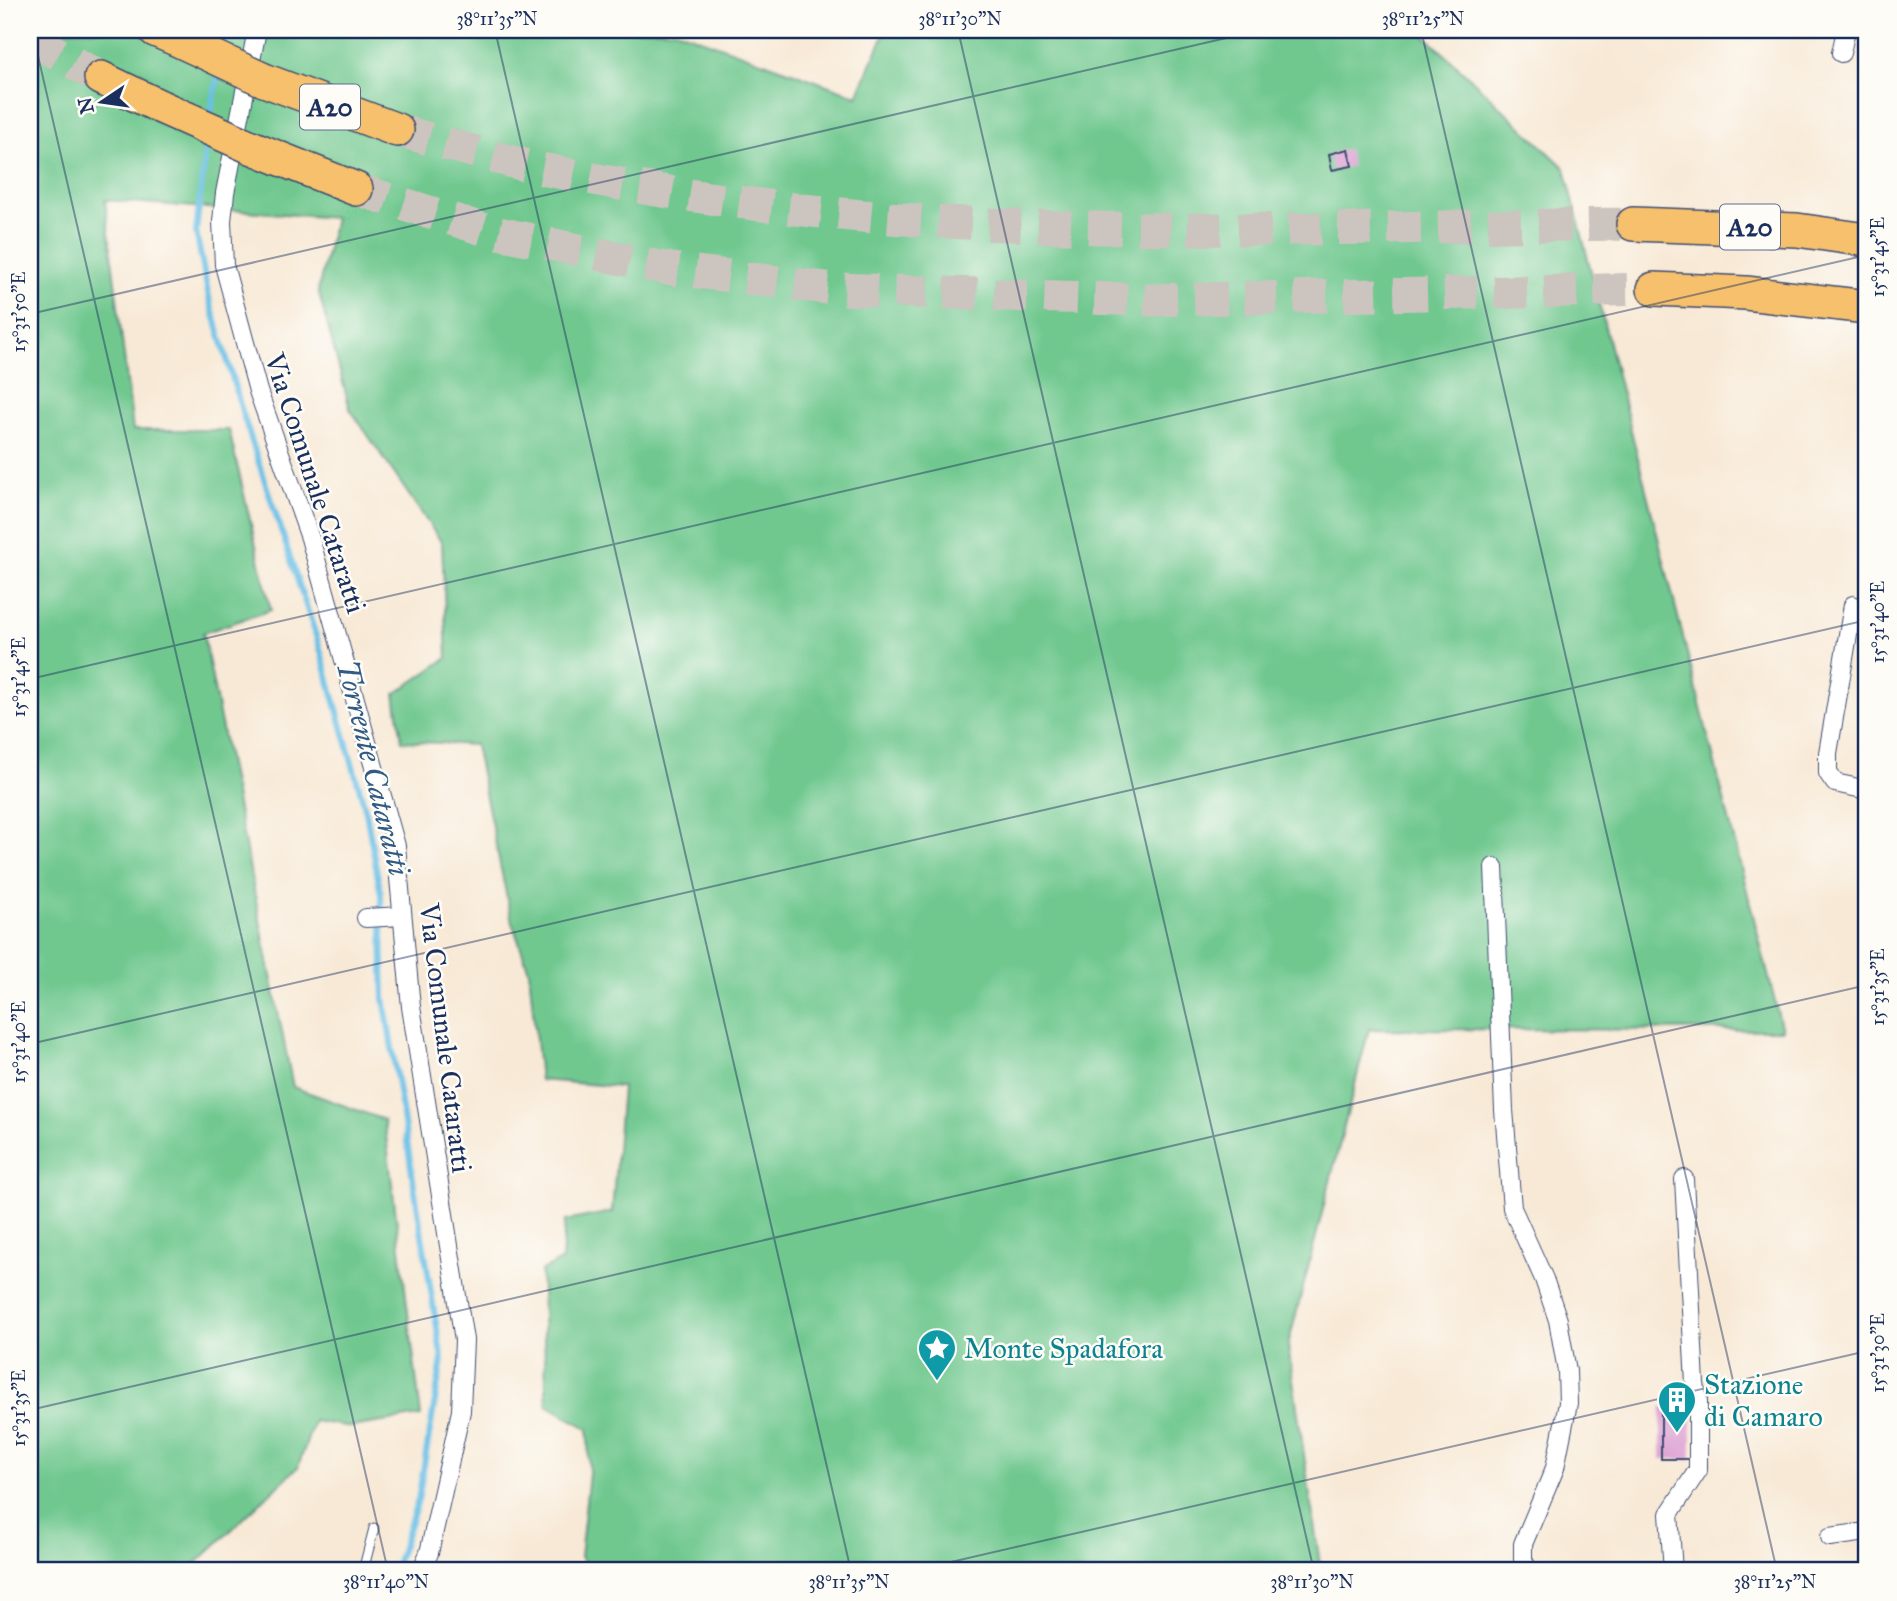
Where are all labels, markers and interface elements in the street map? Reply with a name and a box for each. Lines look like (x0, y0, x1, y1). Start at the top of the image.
text: 38°11'35"N (456, 8, 538, 30)
text: 38°11'30"N (918, 8, 1002, 30)
text: 38°11'25"N (1382, 8, 1464, 30)
north arrow (66, 66, 136, 136)
road number: A20 (300, 85, 360, 130)
text: N (73, 95, 99, 116)
road number: A20 (1720, 204, 1780, 250)
text: 15°31'45"E (1867, 217, 1889, 297)
text: 15°31'50"E (8, 272, 30, 352)
street label: Via Comunale Cataratti (257, 348, 374, 618)
text: 15°31'40"E (1867, 581, 1889, 663)
text: 15°31'45"E (8, 637, 30, 717)
water label: Torrente Cataratti (329, 657, 417, 880)
street label: Via Comunale Cataratti (411, 900, 479, 1175)
text: 15°31'35"E (1867, 948, 1889, 1026)
text: 15°31'40"E (8, 1001, 30, 1083)
text: 15°31'30"E (1867, 1313, 1889, 1393)
place icon: Monte Spadafora (916, 1327, 958, 1382)
place label: Monte Spadafora (964, 1331, 1163, 1366)
place label: Stazione di Camaro (1704, 1367, 1823, 1434)
text: 15°31'35"E (8, 1369, 30, 1447)
building icon: Stazione di Camaro (1656, 1379, 1698, 1434)
text: 38°11'40"N (343, 1571, 429, 1593)
text: 38°11'35"N (808, 1571, 890, 1593)
text: 38°11'30"N (1270, 1571, 1354, 1593)
text: 38°11'25"N (1734, 1571, 1816, 1593)

